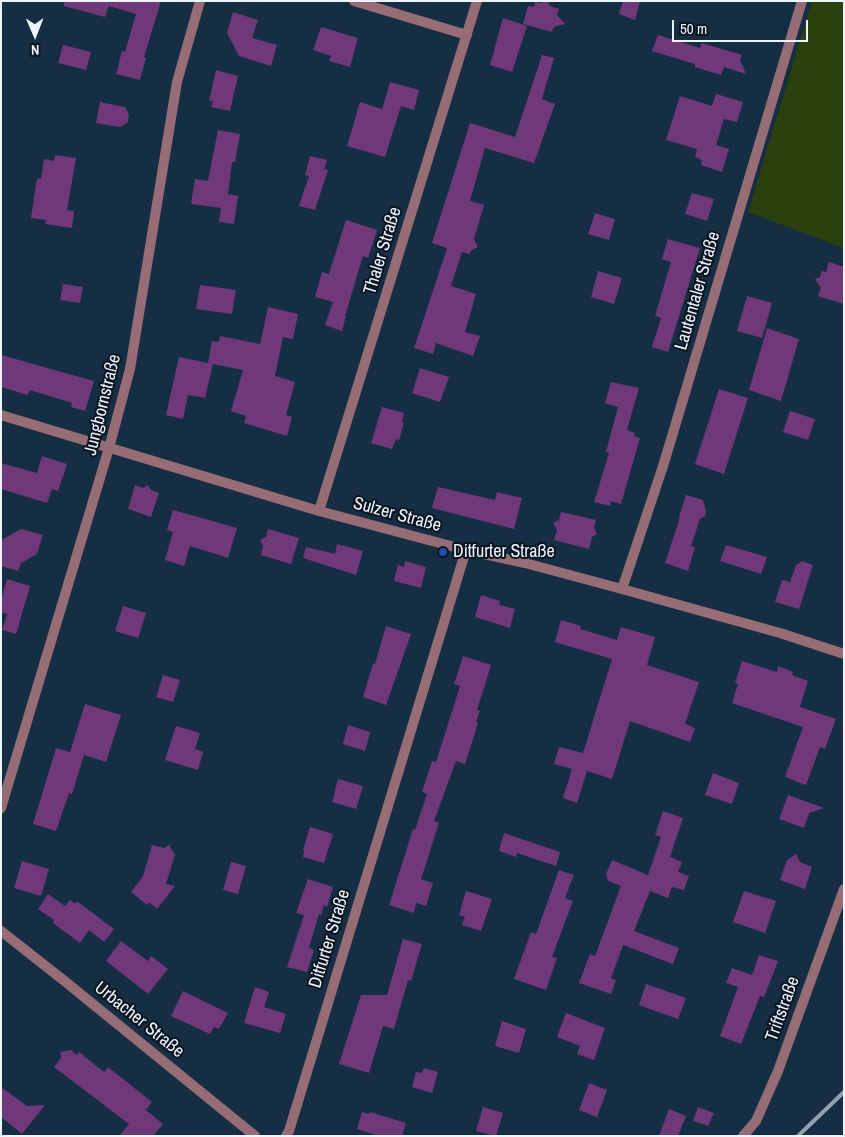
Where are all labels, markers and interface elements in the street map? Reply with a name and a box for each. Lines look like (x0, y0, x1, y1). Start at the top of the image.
north arrow (10, 10, 60, 60)
scale bar (675, 10, 811, 42)
text: 50 m (680, 18, 707, 39)
text: N (31, 41, 40, 59)
street label: Thaler Straße (359, 205, 407, 297)
street label: Lautentaler Straße (671, 229, 725, 353)
street label: Jungbornstraße (80, 352, 126, 458)
street label: Sulzer Straße (351, 493, 443, 537)
place label: Ditfurter Straße (453, 541, 555, 563)
marker: Ditfurter Straße (437, 546, 449, 558)
street label: Ditfurter Straße (305, 887, 355, 991)
street label: Triftstraße (761, 974, 805, 1044)
street label: Urbacher Straße (90, 977, 188, 1063)

